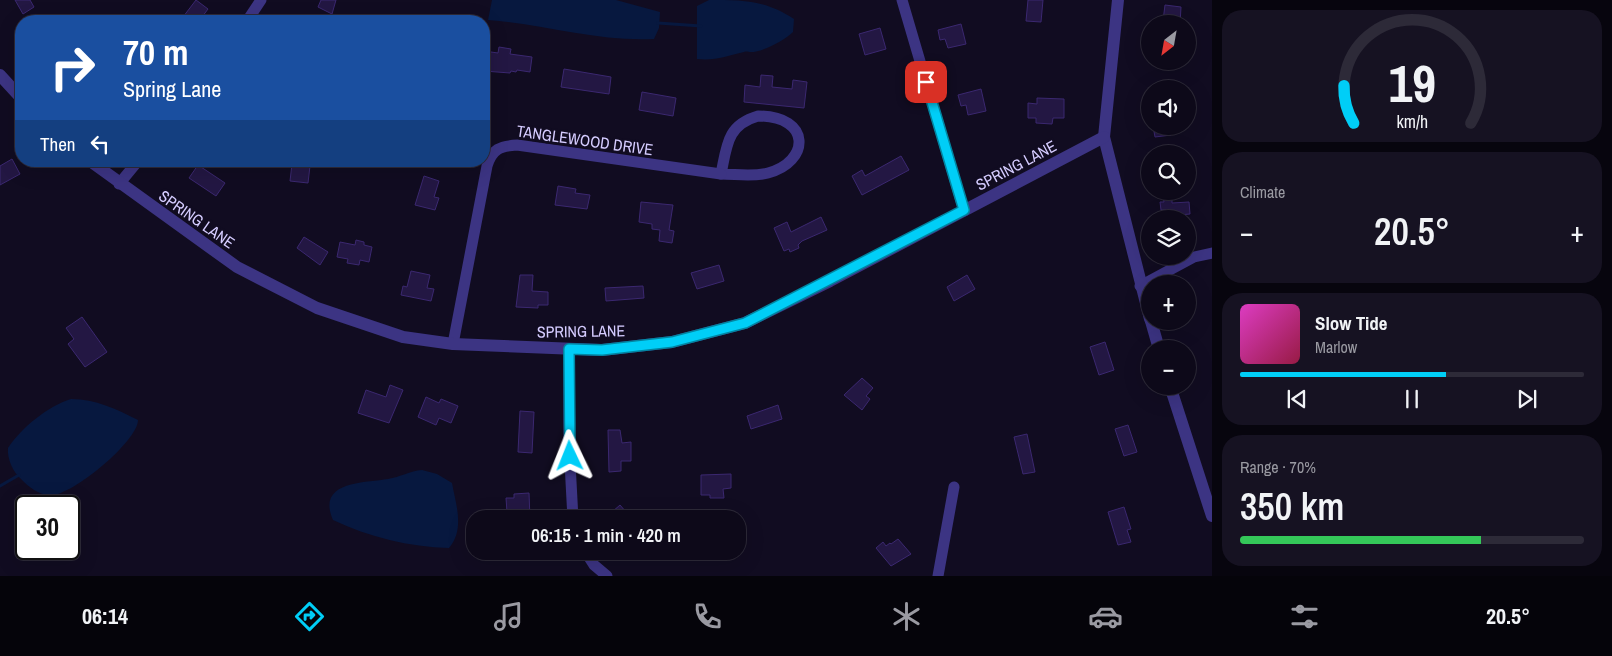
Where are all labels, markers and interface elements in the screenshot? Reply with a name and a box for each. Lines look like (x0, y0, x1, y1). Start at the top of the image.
north arrow (1141, 15, 1196, 70)
map controls (1141, 15, 1196, 395)
text: 70 m (123, 29, 188, 76)
icon: right (40, 35, 105, 100)
text: 19 (1388, 48, 1436, 118)
pin (905, 61, 947, 103)
icon: arrive (912, 68, 940, 96)
text: Spring Lane (123, 74, 221, 104)
button: sound (1141, 80, 1196, 135)
text: km/h (1396, 110, 1428, 134)
street label: TANGLEWOOD DRIVE (515, 120, 655, 160)
icon: left (86, 130, 114, 158)
text: Then (40, 131, 76, 157)
street label: SPRING LANE (972, 135, 1060, 195)
button: search (1141, 145, 1196, 200)
text: Climate (1240, 181, 1285, 203)
street label: SPRING LANE (155, 185, 239, 253)
text: 20.5° (1374, 206, 1450, 257)
button: layers (1141, 210, 1196, 265)
text: − (1240, 213, 1253, 251)
text: + (1571, 213, 1584, 251)
button: + (1141, 275, 1196, 330)
text: Slow Tide (1315, 310, 1387, 336)
street label: SPRING LANE (537, 319, 625, 343)
text: Marlow (1315, 336, 1357, 358)
button: − (1141, 340, 1196, 395)
icon: previous (1283, 385, 1311, 413)
icon: pause (1398, 385, 1426, 413)
icon: next (1513, 385, 1541, 413)
position arrow (543, 429, 595, 481)
text: Range · 70% (1240, 456, 1316, 478)
text: 350 km (1240, 481, 1344, 532)
speed limit sign: 30 (15, 495, 80, 560)
text: 06:15 · 1 min · 420 m (531, 522, 681, 548)
icon: directions (292, 599, 327, 634)
icon: music (491, 599, 526, 634)
icon: phone (690, 599, 725, 634)
icon: climate (889, 599, 924, 634)
icon: car (1088, 599, 1123, 634)
icon: filters (1287, 599, 1322, 634)
text: 06:14 (82, 601, 128, 631)
text: 20.5° (1486, 601, 1530, 631)

